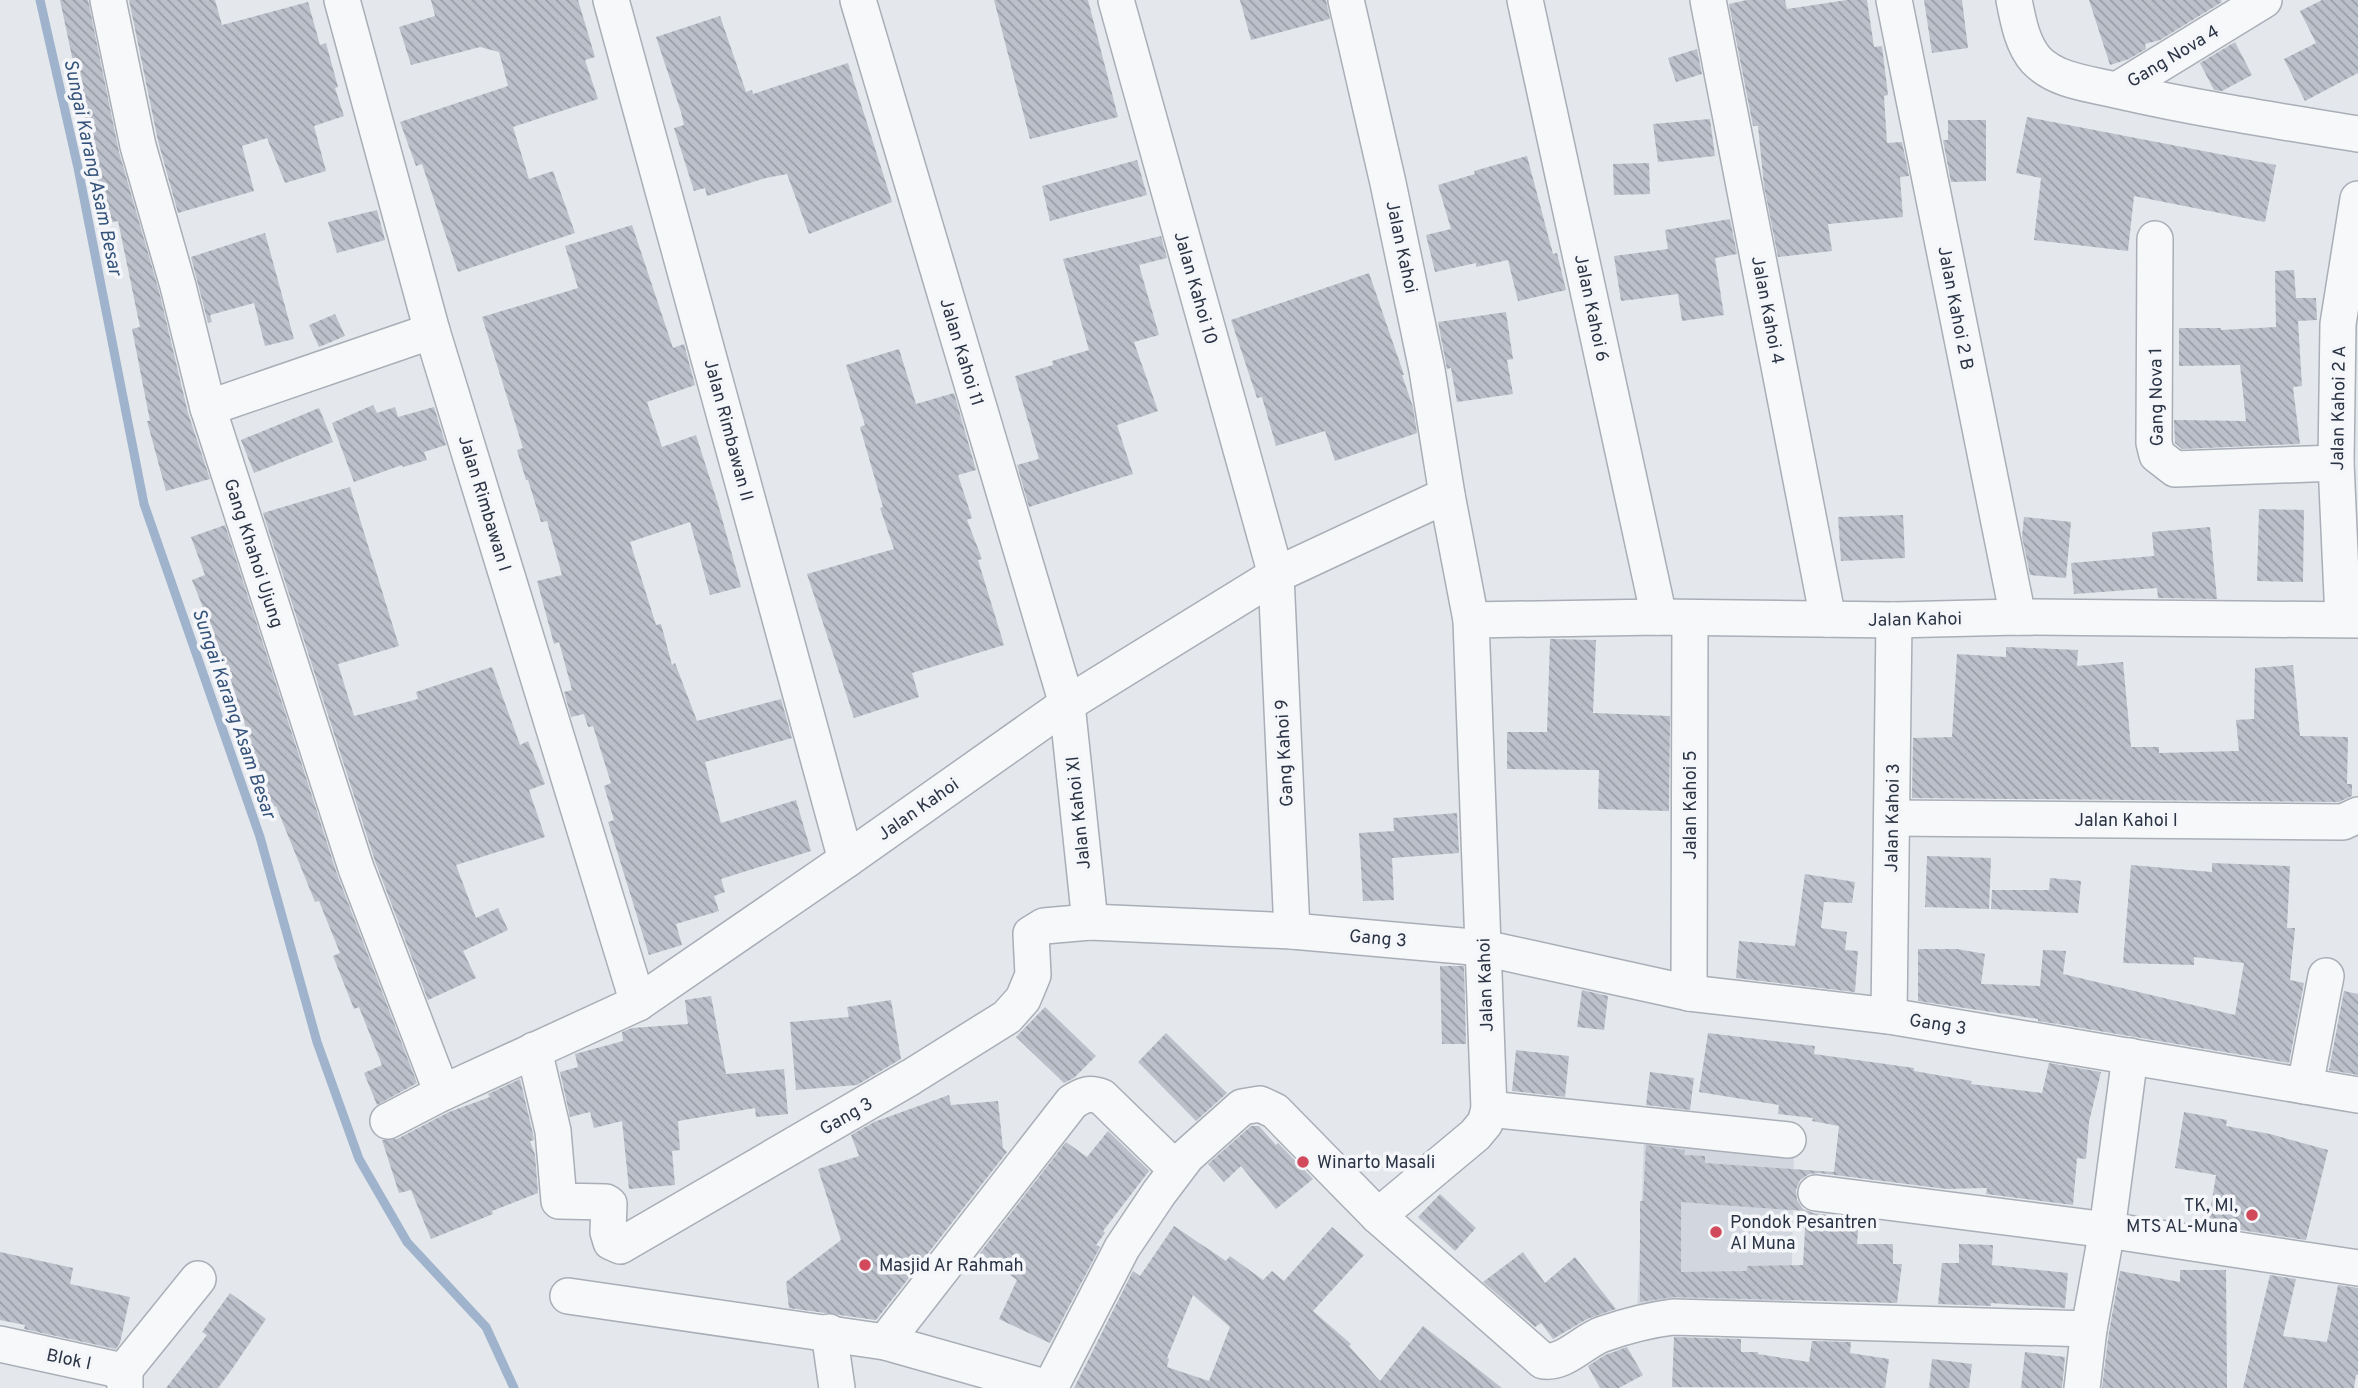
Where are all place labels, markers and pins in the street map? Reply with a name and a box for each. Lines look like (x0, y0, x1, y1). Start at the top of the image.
place label: Winarto Masali (1317, 1152, 1435, 1175)
marker: Winarto Masali (1295, 1154, 1311, 1170)
place label: TK, MI, MTS AL-Muna (2126, 1195, 2238, 1239)
marker: TK, MI, MTS AL-Muna (2244, 1207, 2260, 1223)
place label: Pondok Pesantren Al Muna (1730, 1212, 1877, 1256)
marker: Pondok Pesantren Al Muna (1708, 1224, 1724, 1240)
place label: Masjid Ar Rahmah (879, 1255, 1024, 1278)
marker: Masjid Ar Rahmah (857, 1257, 873, 1273)

